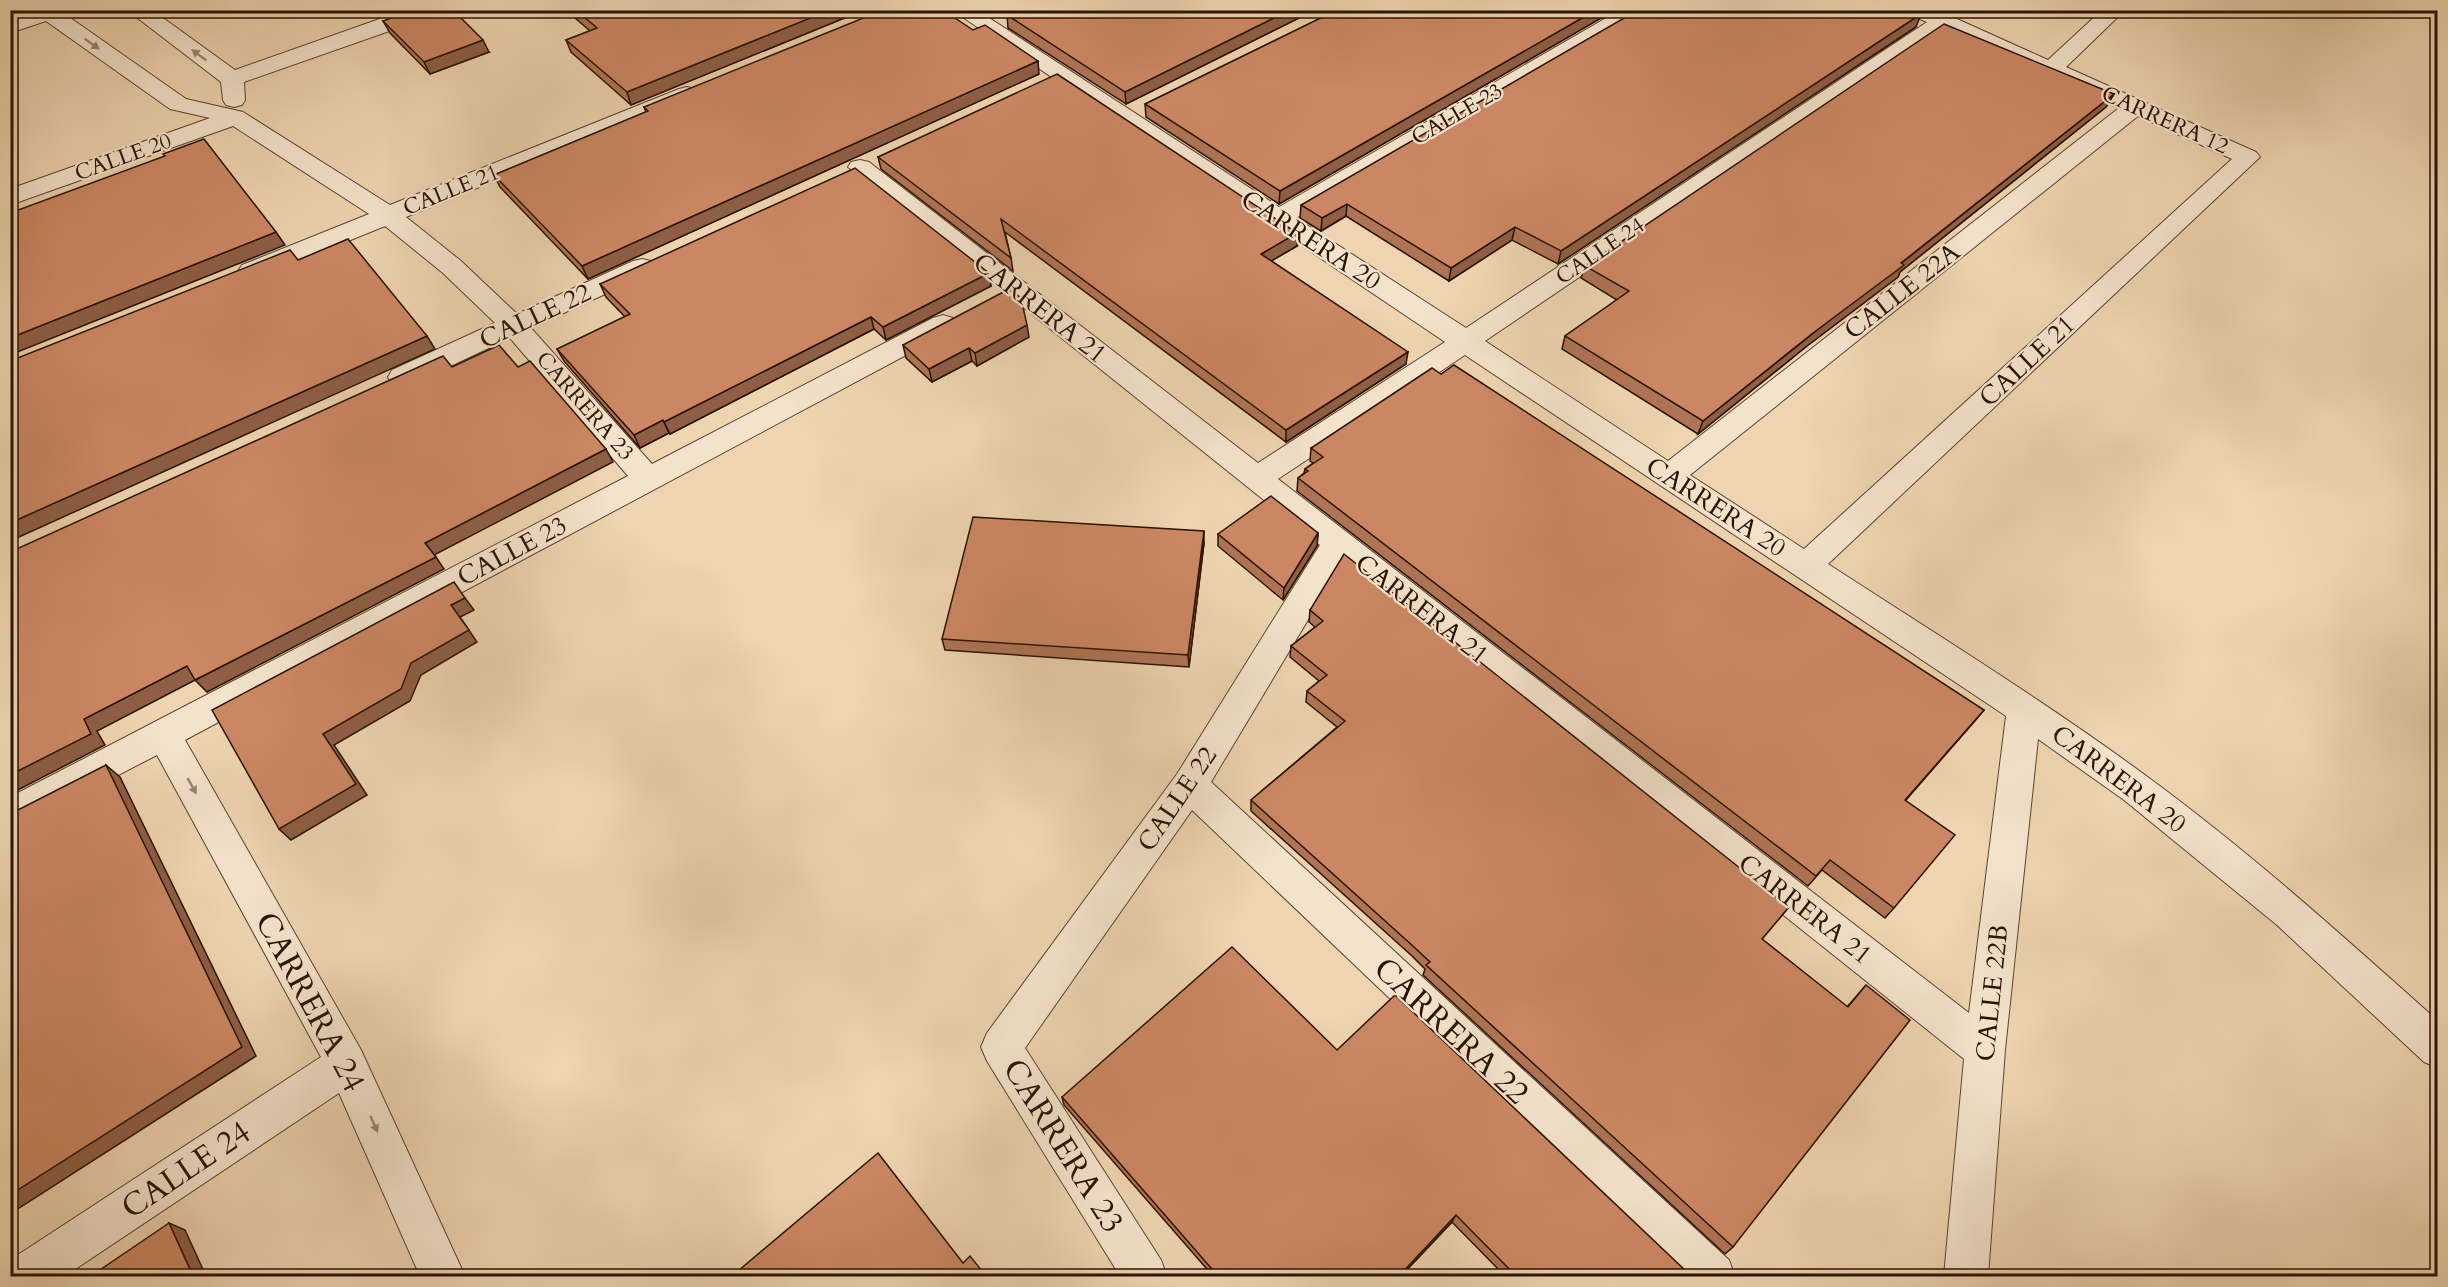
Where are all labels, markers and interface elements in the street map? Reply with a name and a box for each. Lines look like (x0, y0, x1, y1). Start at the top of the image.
one-way arrow (83, 38, 99, 50)
one-way arrow (191, 49, 206, 61)
street label: CALLE 23 (1406, 76, 1508, 152)
street label: CARRERA 12 (2097, 79, 2233, 161)
street label: CALLE 20 (70, 126, 176, 188)
street label: CALLE 21 (399, 157, 503, 223)
street label: CARRERA 20 (1234, 182, 1388, 298)
street label: CALLE 24 (1550, 210, 1650, 292)
street label: CALLE 22A (1837, 234, 1968, 347)
street label: CARRERA 21 (966, 245, 1114, 371)
street label: CALLE 22 (473, 275, 597, 357)
street label: CALLE 21 (1971, 307, 2083, 415)
street label: CARRERA 23 (529, 345, 641, 467)
street label: CARRERA 20 (1639, 449, 1793, 565)
street label: CALLE 23 (451, 507, 573, 595)
street label: CARRERA 21 (1348, 546, 1496, 672)
street label: CARRERA 20 (2044, 717, 2194, 841)
street label: CALLE 22 (1129, 740, 1225, 858)
one-way arrow (187, 778, 197, 795)
street label: CARRERA 21 (1731, 846, 1879, 972)
street label: CARRERA 24 (244, 904, 376, 1100)
street label: CALLE 22B (1967, 923, 2017, 1063)
street label: CARRERA 22 (1364, 948, 1538, 1114)
street label: CARRERA 23 (992, 1051, 1134, 1241)
street label: CALLE 24 (113, 1111, 259, 1229)
one-way arrow (369, 1115, 379, 1133)

